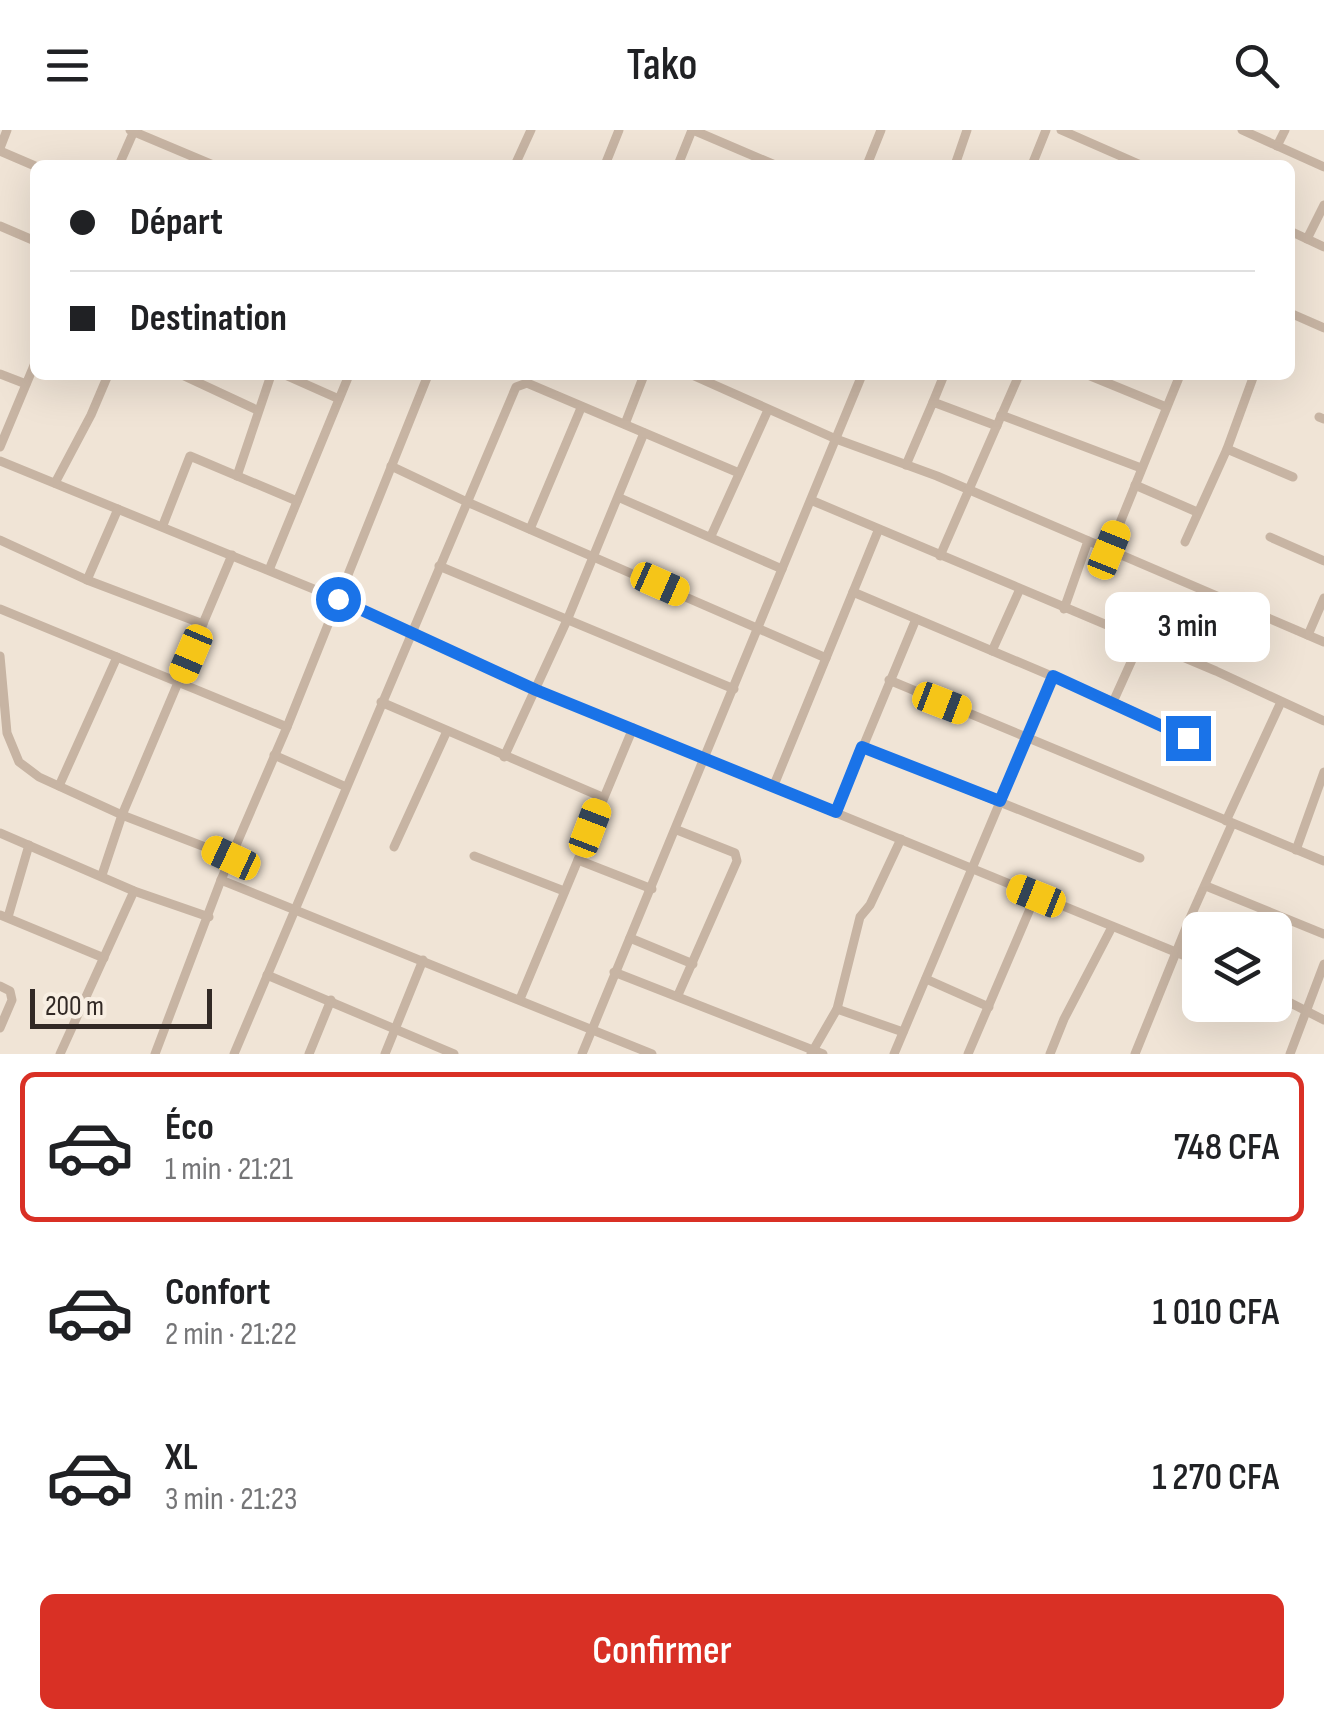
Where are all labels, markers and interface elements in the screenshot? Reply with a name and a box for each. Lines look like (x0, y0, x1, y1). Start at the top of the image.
icon: menu (40, 38, 95, 93)
text: Tako (627, 38, 697, 93)
icon: search (1229, 38, 1284, 93)
text: Départ (130, 200, 223, 245)
text: Destination (130, 296, 287, 341)
car (1084, 517, 1134, 583)
car (626, 558, 694, 610)
route start (316, 577, 361, 622)
callout: 3 min (1106, 593, 1270, 663)
text: 3 min (1157, 607, 1218, 646)
car (165, 621, 217, 687)
car (909, 678, 975, 728)
route end (1166, 716, 1211, 761)
car (565, 795, 615, 861)
car (197, 832, 265, 884)
car (1003, 871, 1069, 921)
map controls (1182, 912, 1292, 1022)
button: layers (1182, 912, 1292, 1022)
scale bar (30, 984, 212, 1028)
text: 200 m (45, 990, 104, 1023)
icon: car (45, 1102, 135, 1192)
text: Éco (165, 1105, 214, 1150)
text: 748 CFA (1174, 1125, 1279, 1170)
text: 1 min · 21:21 (165, 1150, 293, 1189)
icon: car (45, 1267, 135, 1357)
text: Confort (165, 1270, 270, 1315)
text: 1 010 CFA (1152, 1290, 1279, 1335)
text: 2 min · 21:22 (165, 1315, 297, 1354)
icon: car (45, 1432, 135, 1522)
text: XL (165, 1435, 198, 1480)
text: 1 270 CFA (1152, 1455, 1279, 1500)
text: 3 min · 21:23 (165, 1480, 297, 1519)
button: Confirmer (40, 1594, 1284, 1709)

